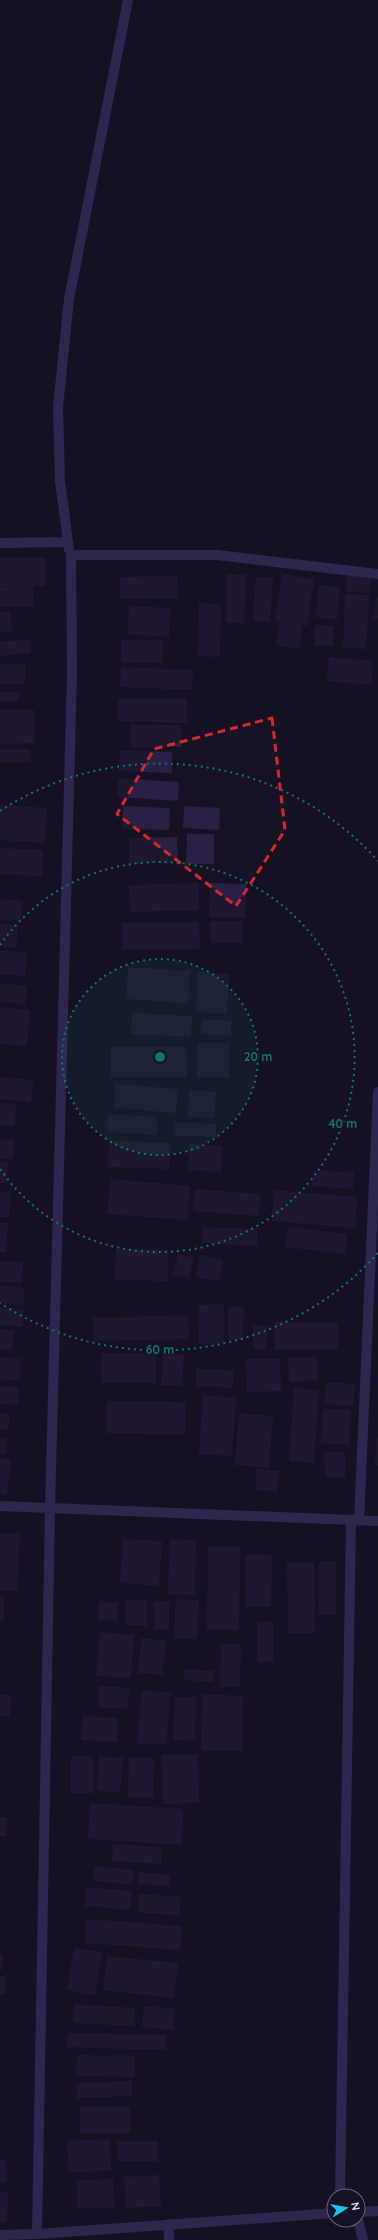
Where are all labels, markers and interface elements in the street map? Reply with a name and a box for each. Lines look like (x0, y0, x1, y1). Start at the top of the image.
text: 20 m (244, 1049, 272, 1064)
centre of rings (153, 1050, 167, 1064)
text: 40 m (329, 1116, 357, 1131)
text: 60 m (146, 1342, 174, 1357)
north arrow (326, 2188, 366, 2228)
text: N (348, 2201, 363, 2211)

